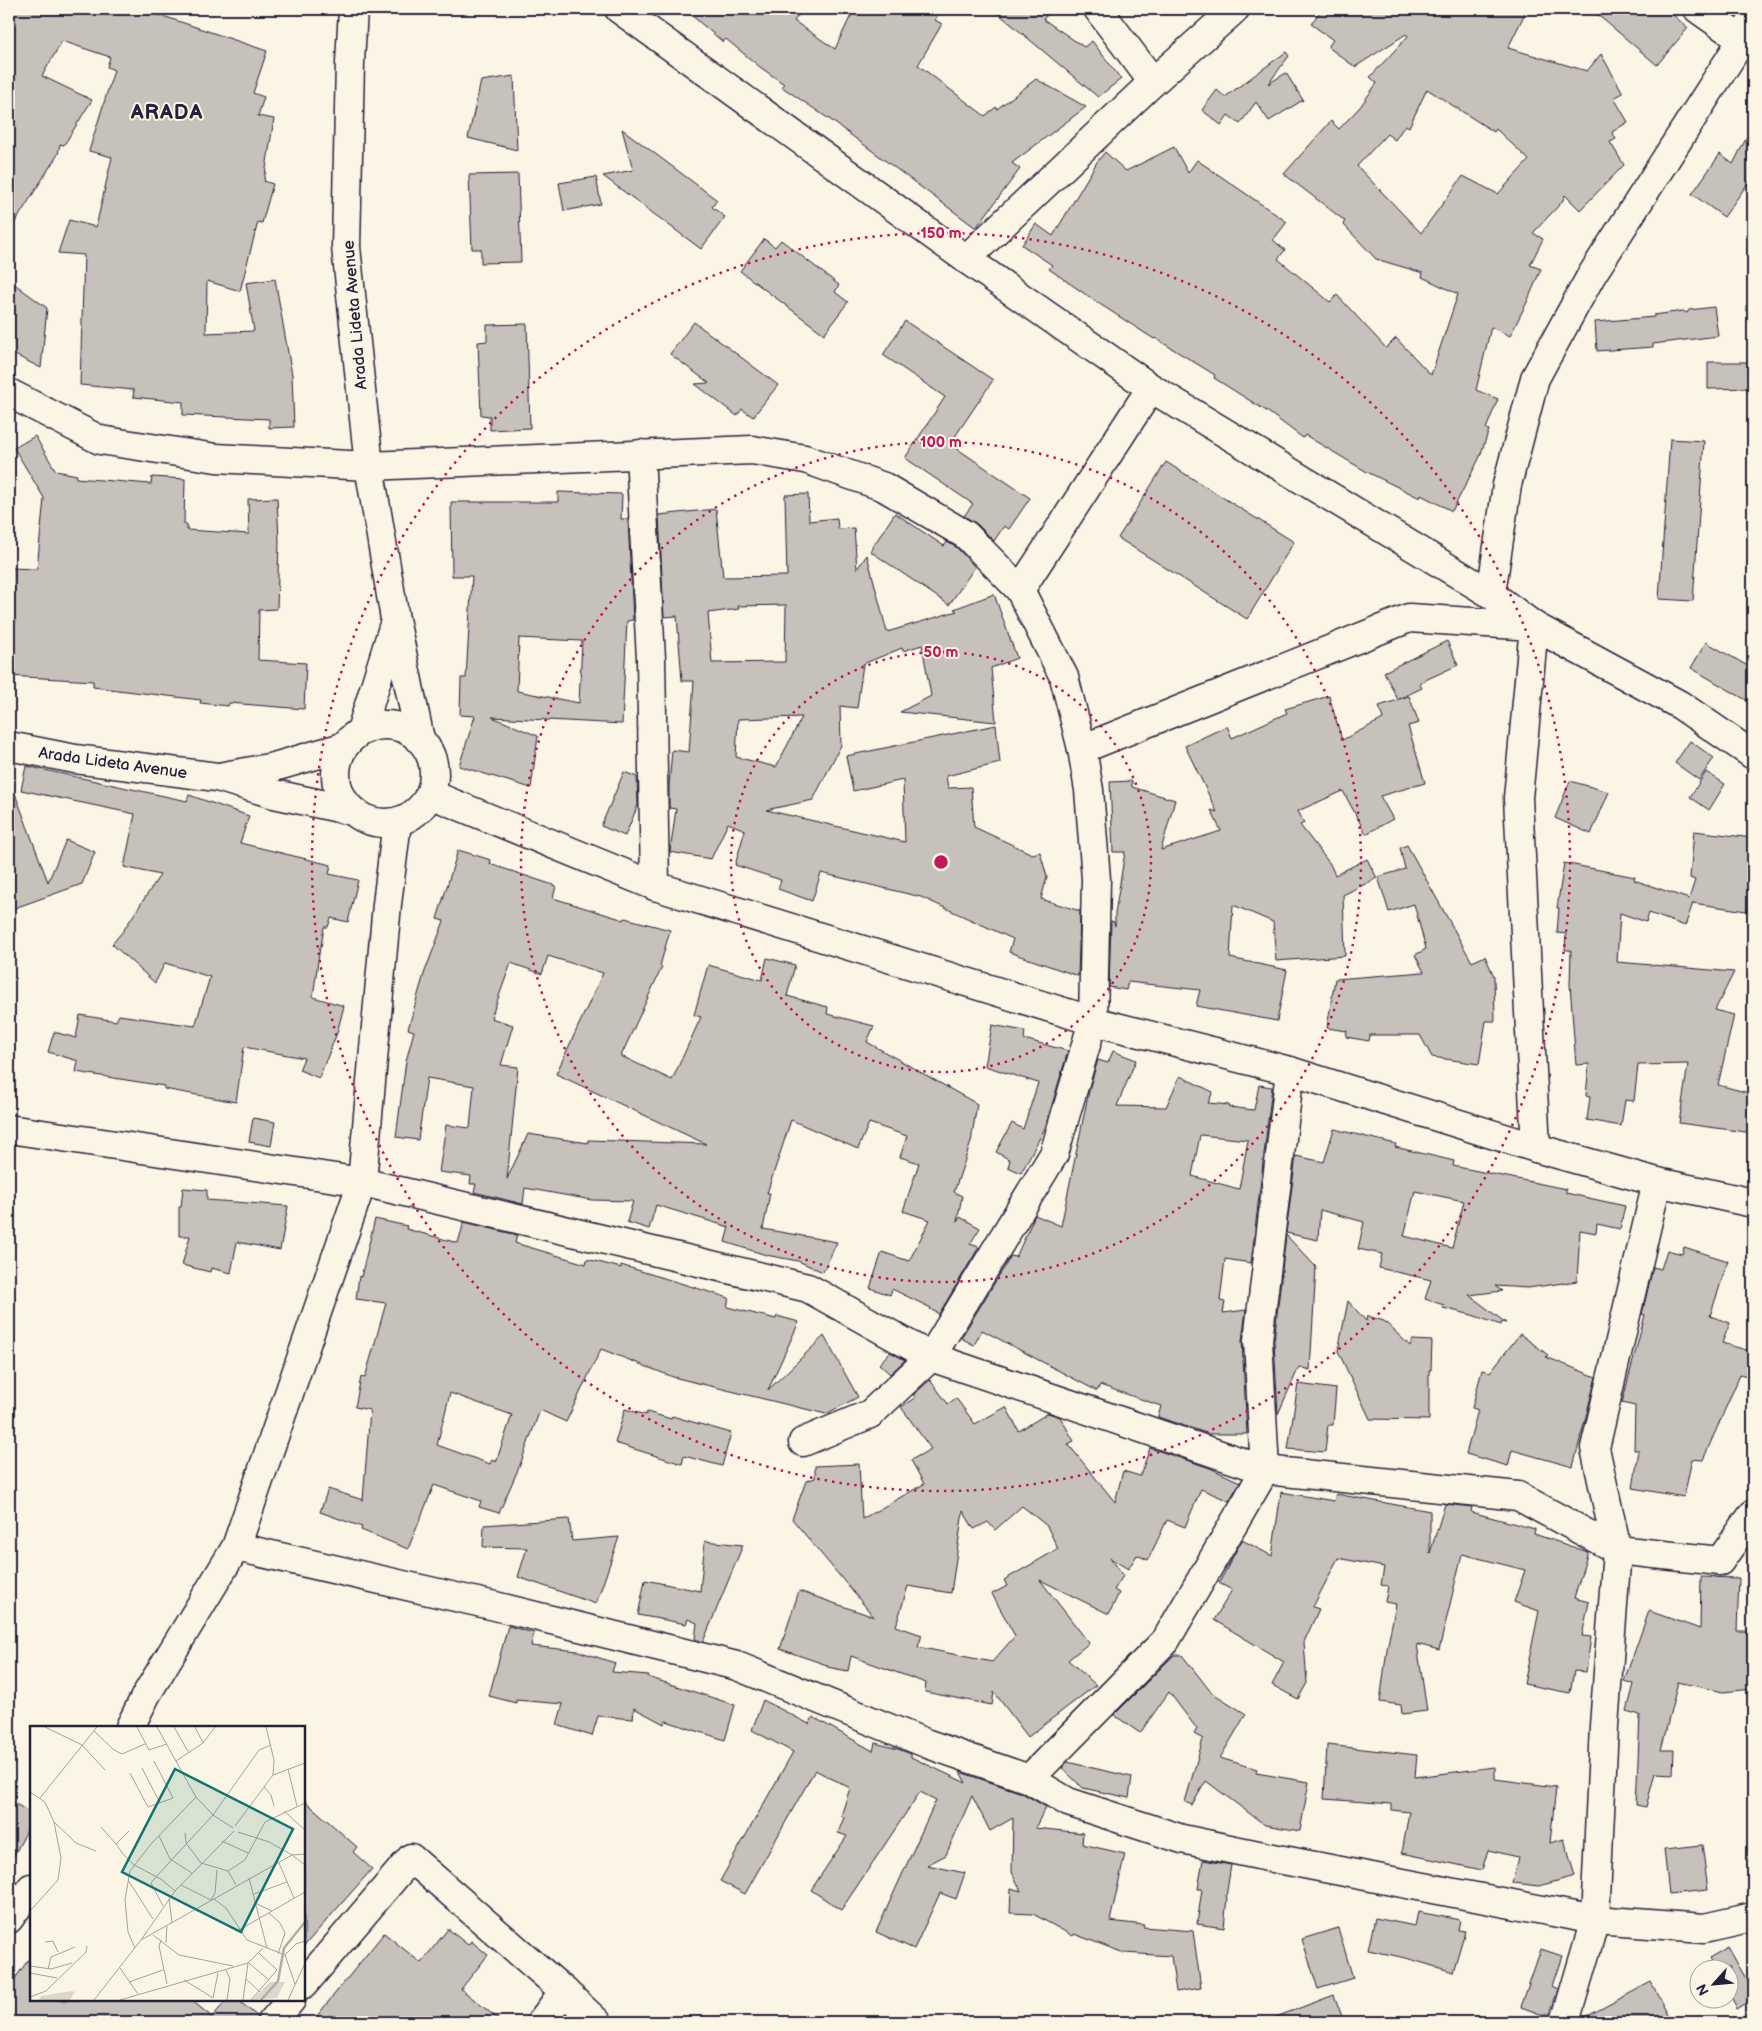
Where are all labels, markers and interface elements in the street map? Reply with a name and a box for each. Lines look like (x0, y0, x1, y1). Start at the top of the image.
district label: ARADA (130, 100, 203, 125)
text: 150 m (920, 224, 962, 243)
street label: Arada Lideta Avenue (339, 239, 371, 390)
text: 100 m (920, 433, 962, 452)
text: 50 m (924, 643, 959, 662)
street label: Arada Lideta Avenue (37, 744, 189, 783)
centre of rings (932, 853, 950, 871)
inset map (30, 1726, 305, 2001)
north arrow (1690, 1958, 1740, 2008)
text: N (1693, 1981, 1713, 1998)

